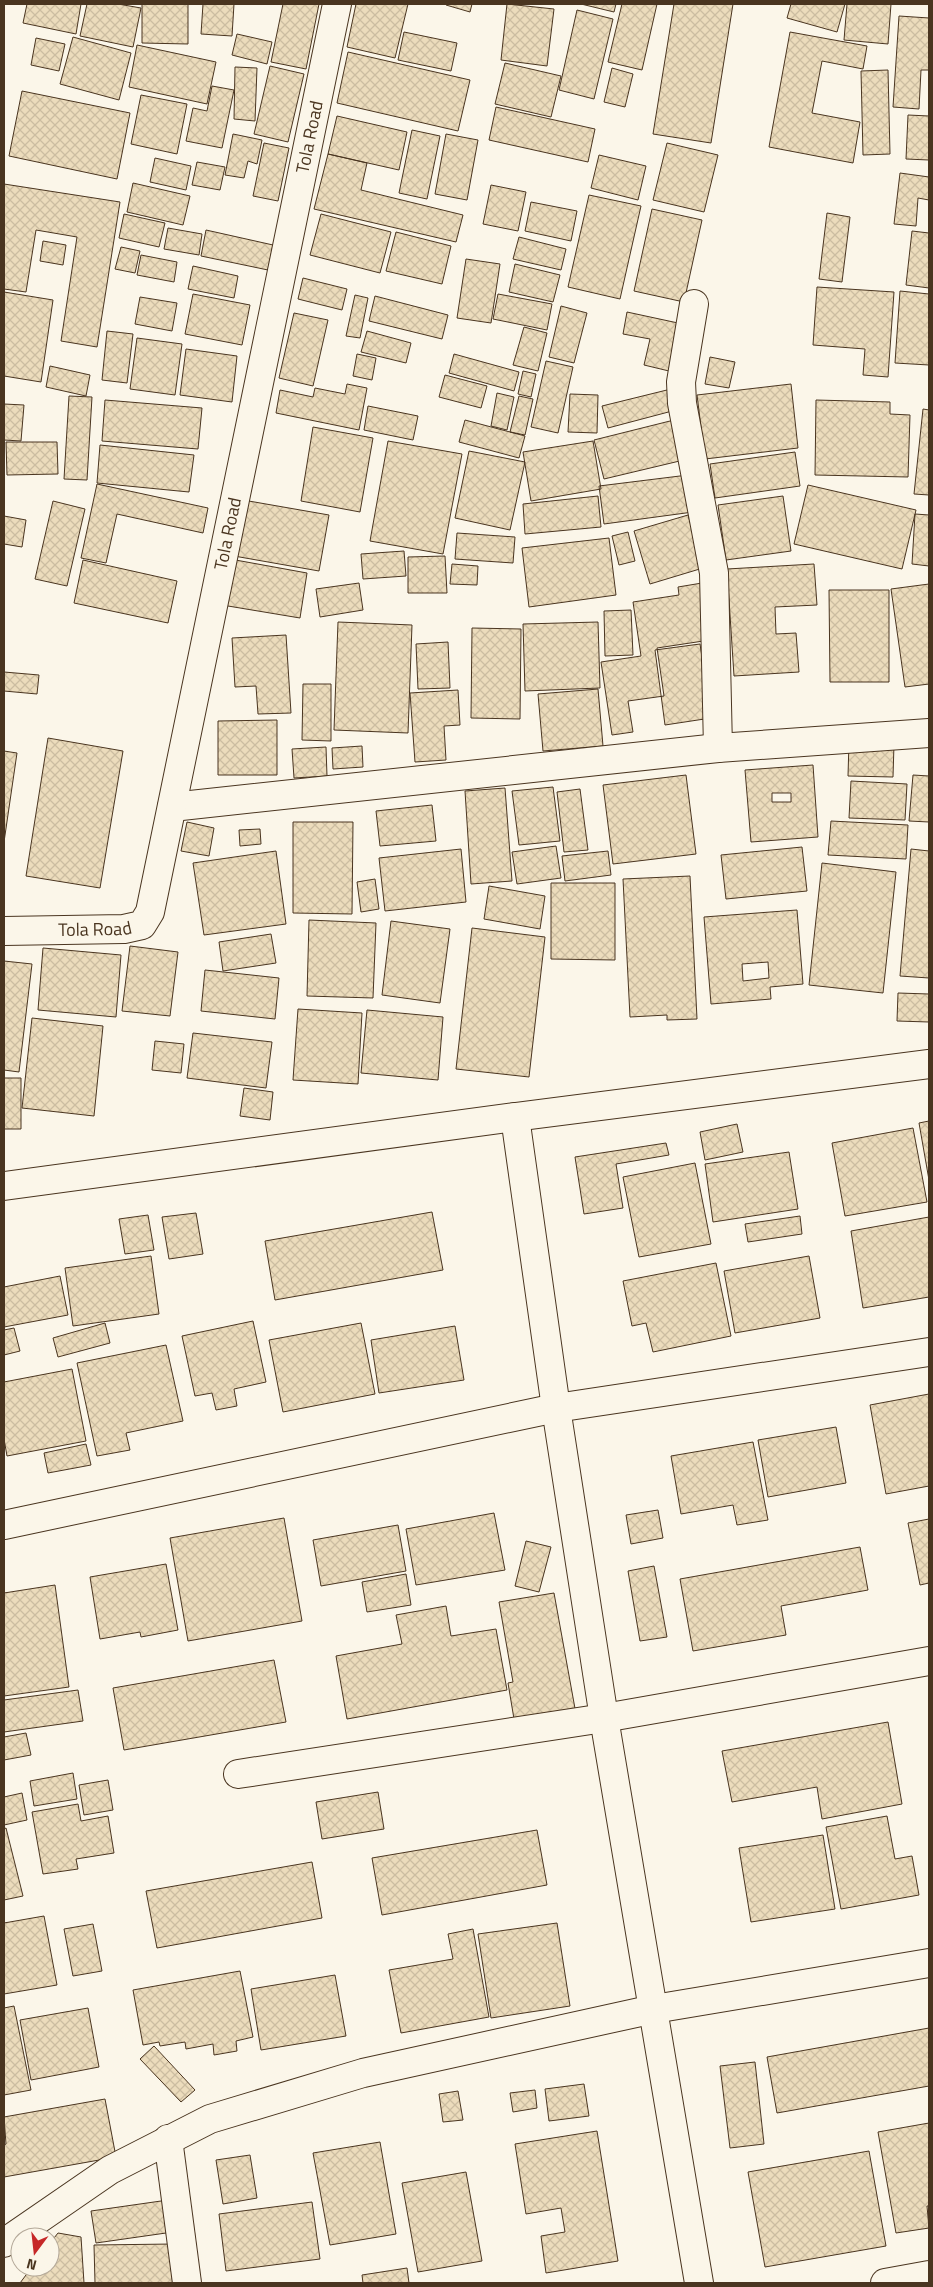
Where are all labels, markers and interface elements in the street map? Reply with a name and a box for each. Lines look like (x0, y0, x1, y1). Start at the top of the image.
street label: Tola Road (288, 98, 330, 176)
street label: Tola Road (207, 495, 248, 572)
street label: Tola Road (58, 914, 134, 943)
north arrow (10, 2227, 60, 2277)
text: N (24, 2254, 39, 2276)

